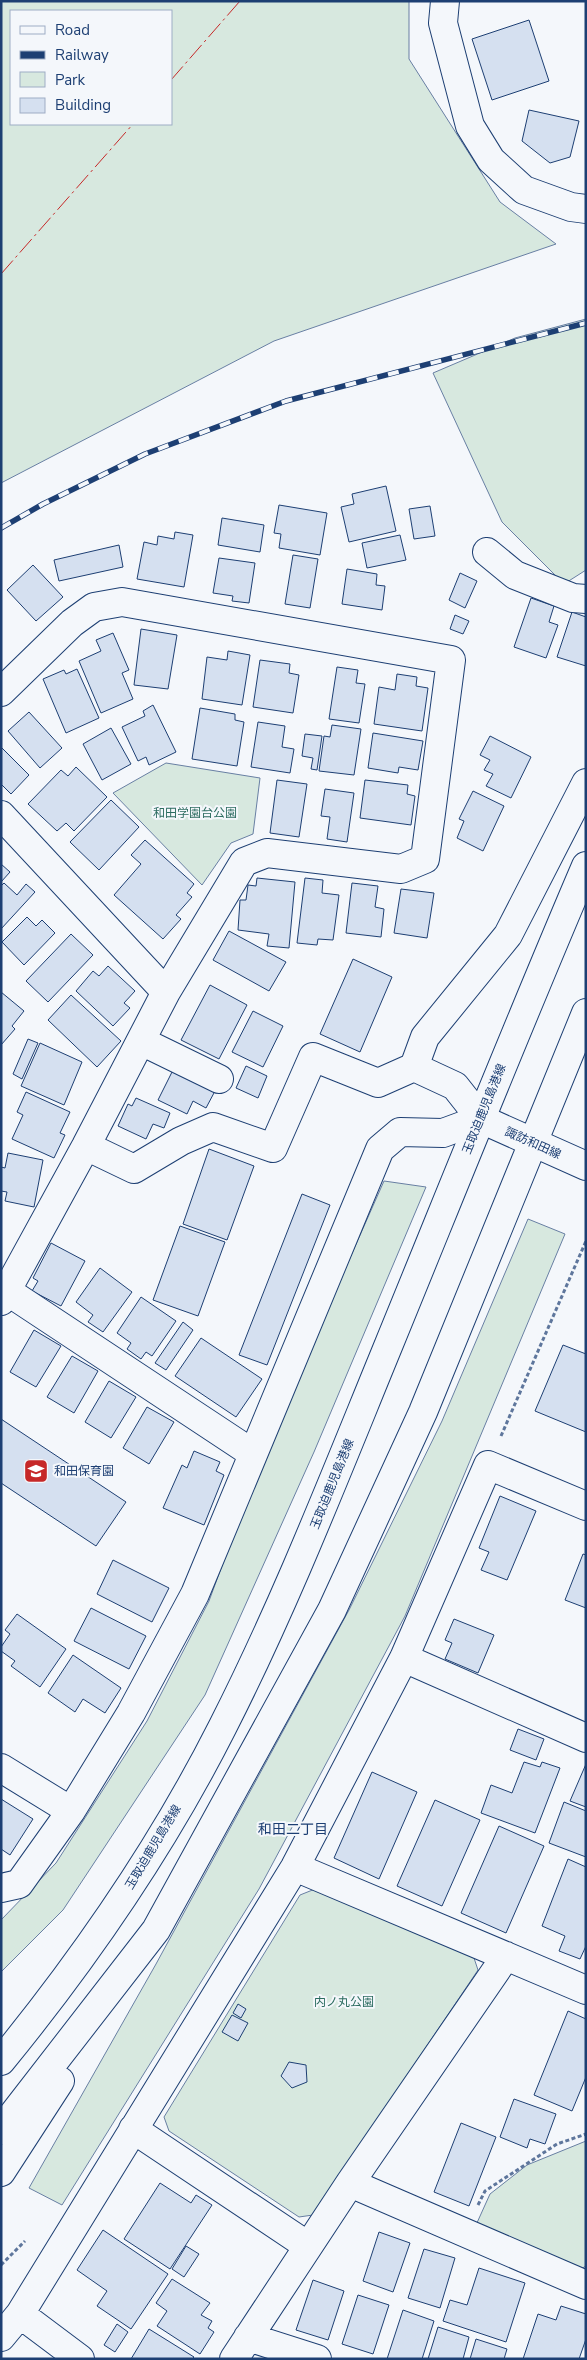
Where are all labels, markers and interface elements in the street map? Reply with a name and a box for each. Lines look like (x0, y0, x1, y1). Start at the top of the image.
legend (10, 10, 172, 125)
text: Road (55, 20, 90, 40)
text: Railway (55, 45, 109, 65)
text: Park (55, 70, 85, 90)
text: Building (55, 95, 111, 115)
park label: 和田学園台公園 (153, 805, 237, 821)
street label: 玉取迫鹿児島港線 (459, 1061, 509, 1157)
street label: 諏訪和田線 (502, 1123, 564, 1163)
street label: 玉取迫鹿児島港線 (307, 1436, 357, 1532)
school or university icon: 和田保育園 (23, 1458, 49, 1484)
place label: 和田保育園 (54, 1463, 114, 1479)
street label: 玉取迫鹿児島港線 (121, 1802, 185, 1892)
district label: 和田二丁目 (258, 1820, 328, 1839)
park label: 内ノ丸公園 (314, 1994, 374, 2010)

